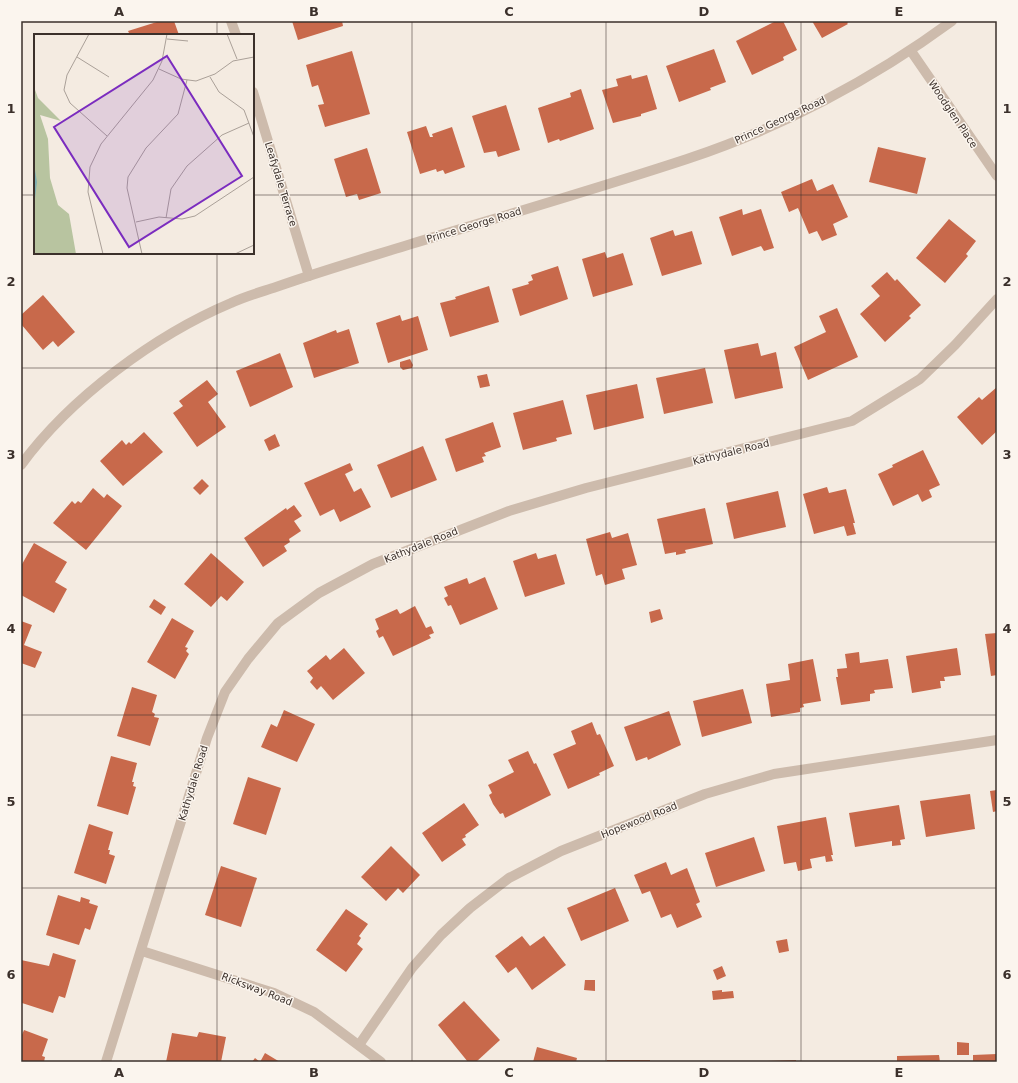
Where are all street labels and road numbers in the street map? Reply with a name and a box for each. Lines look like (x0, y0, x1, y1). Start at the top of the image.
street label: Woodglen Place (926, 78, 980, 150)
street label: Prince George Road (733, 94, 827, 146)
street label: Leafydale Terrace (263, 140, 299, 228)
street label: Prince George Road (425, 205, 523, 245)
street label: Kathydale Road (692, 437, 770, 467)
street label: Kathydale Road (383, 525, 459, 565)
street label: Kathydale Road (176, 744, 210, 822)
street label: Hopewood Road (599, 800, 679, 840)
street label: Ricksway Road (220, 970, 294, 1008)

